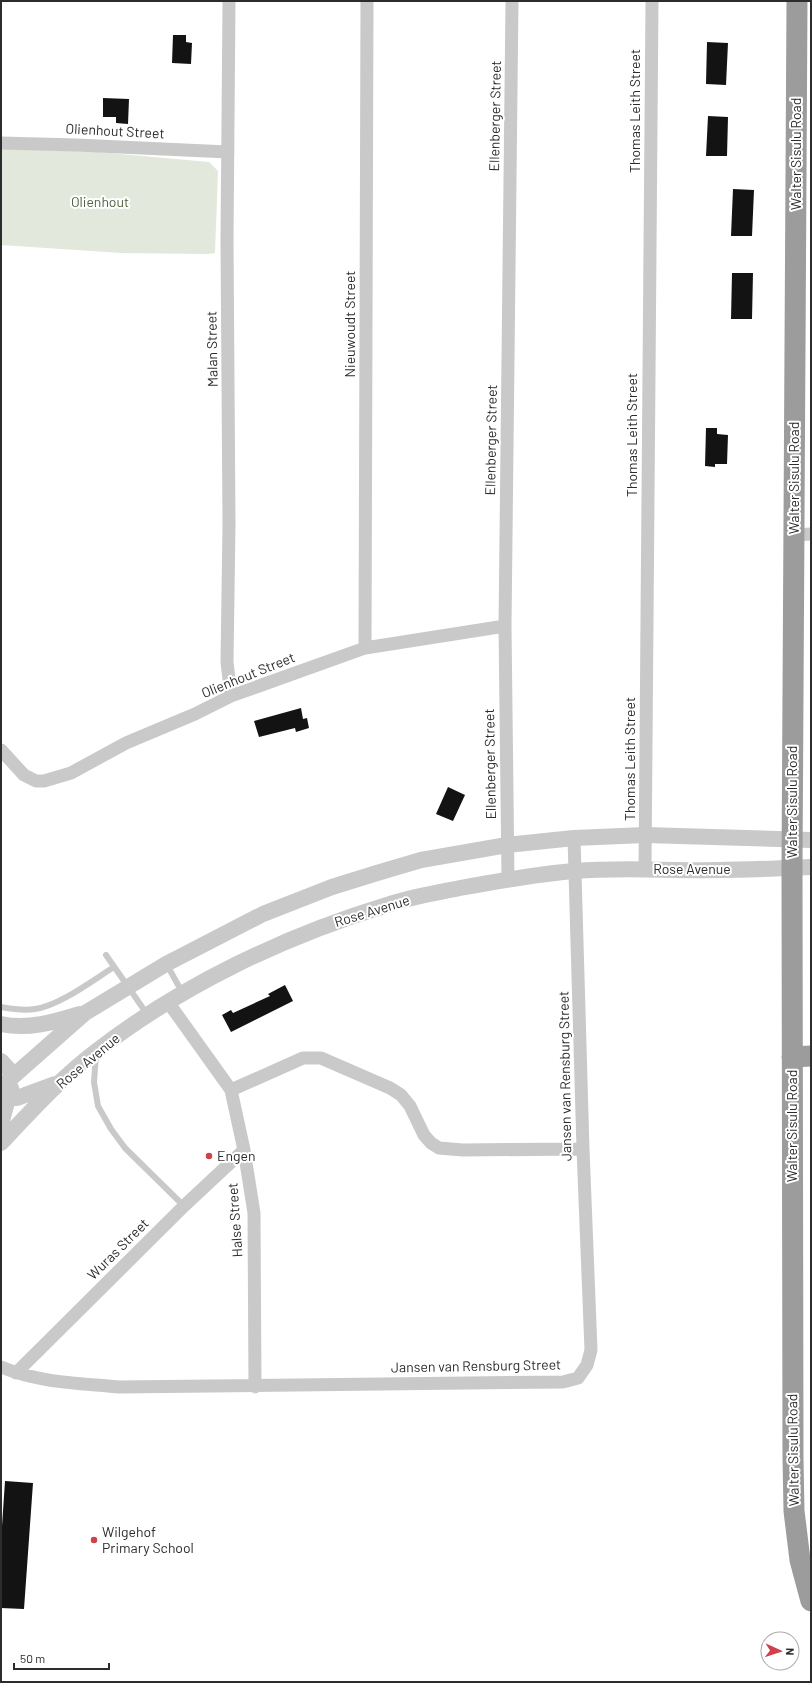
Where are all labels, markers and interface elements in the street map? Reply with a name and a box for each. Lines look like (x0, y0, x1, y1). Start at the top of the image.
street label: Thomas Leith Street (626, 49, 643, 173)
street label: Ellenberger Street (485, 60, 504, 172)
street label: Walter Sisulu Road (787, 98, 804, 210)
street label: Olienhout Street (65, 119, 165, 142)
park label: Olienhout (71, 193, 129, 210)
street label: Nieuwoudt Street (341, 271, 358, 377)
street label: Malan Street (202, 311, 221, 387)
street label: Thomas Leith Street (623, 373, 640, 497)
street label: Ellenberger Street (481, 384, 500, 496)
street label: Walter Sisulu Road (785, 422, 802, 534)
street label: Olienhout Street (199, 648, 297, 701)
street label: Thomas Leith Street (621, 697, 638, 821)
street label: Ellenberger Street (480, 708, 499, 820)
street label: Walter Sisulu Road (783, 746, 800, 858)
street label: Rose Avenue (653, 860, 731, 877)
street label: Rose Avenue (332, 891, 411, 930)
street label: Jansen van Rensburg Street (555, 991, 574, 1161)
street label: Rose Avenue (52, 1029, 123, 1092)
street label: Walter Sisulu Road (783, 1070, 800, 1182)
place label: Engen (217, 1147, 256, 1164)
marker: Engen (204, 1151, 214, 1161)
street label: Halse Street (223, 1182, 246, 1258)
street label: Wuras Street (83, 1214, 152, 1283)
street label: Jansen van Rensburg Street (391, 1356, 561, 1375)
street label: Walter Sisulu Road (783, 1394, 802, 1507)
place label: Wilgehof Primary School (102, 1523, 194, 1556)
marker: Wilgehof Primary School (89, 1535, 99, 1545)
north arrow (760, 1631, 800, 1671)
scale bar (14, 1645, 109, 1671)
text: N (784, 1648, 797, 1656)
text: 50 m (20, 1651, 45, 1665)

